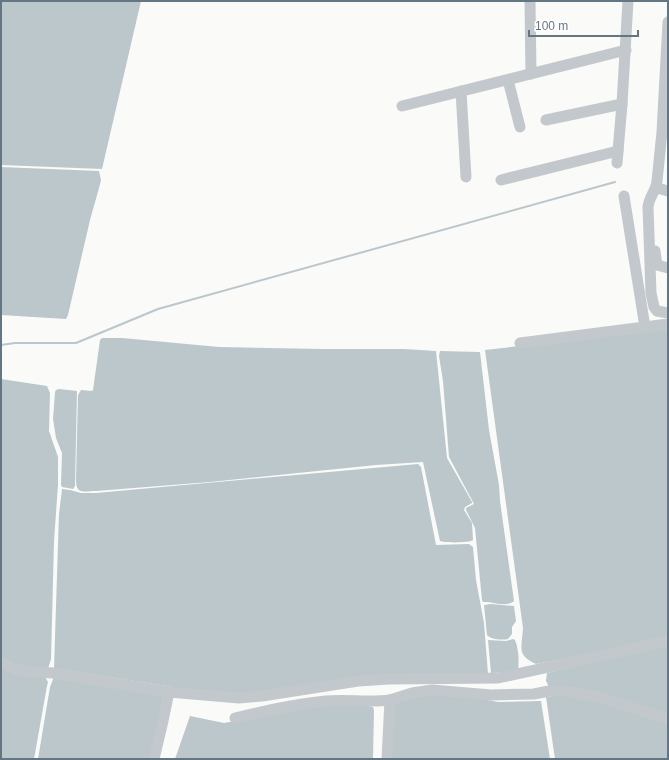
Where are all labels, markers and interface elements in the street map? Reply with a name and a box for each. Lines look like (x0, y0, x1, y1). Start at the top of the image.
scale bar (529, 12, 638, 38)
text: 100 m (535, 19, 568, 33)

